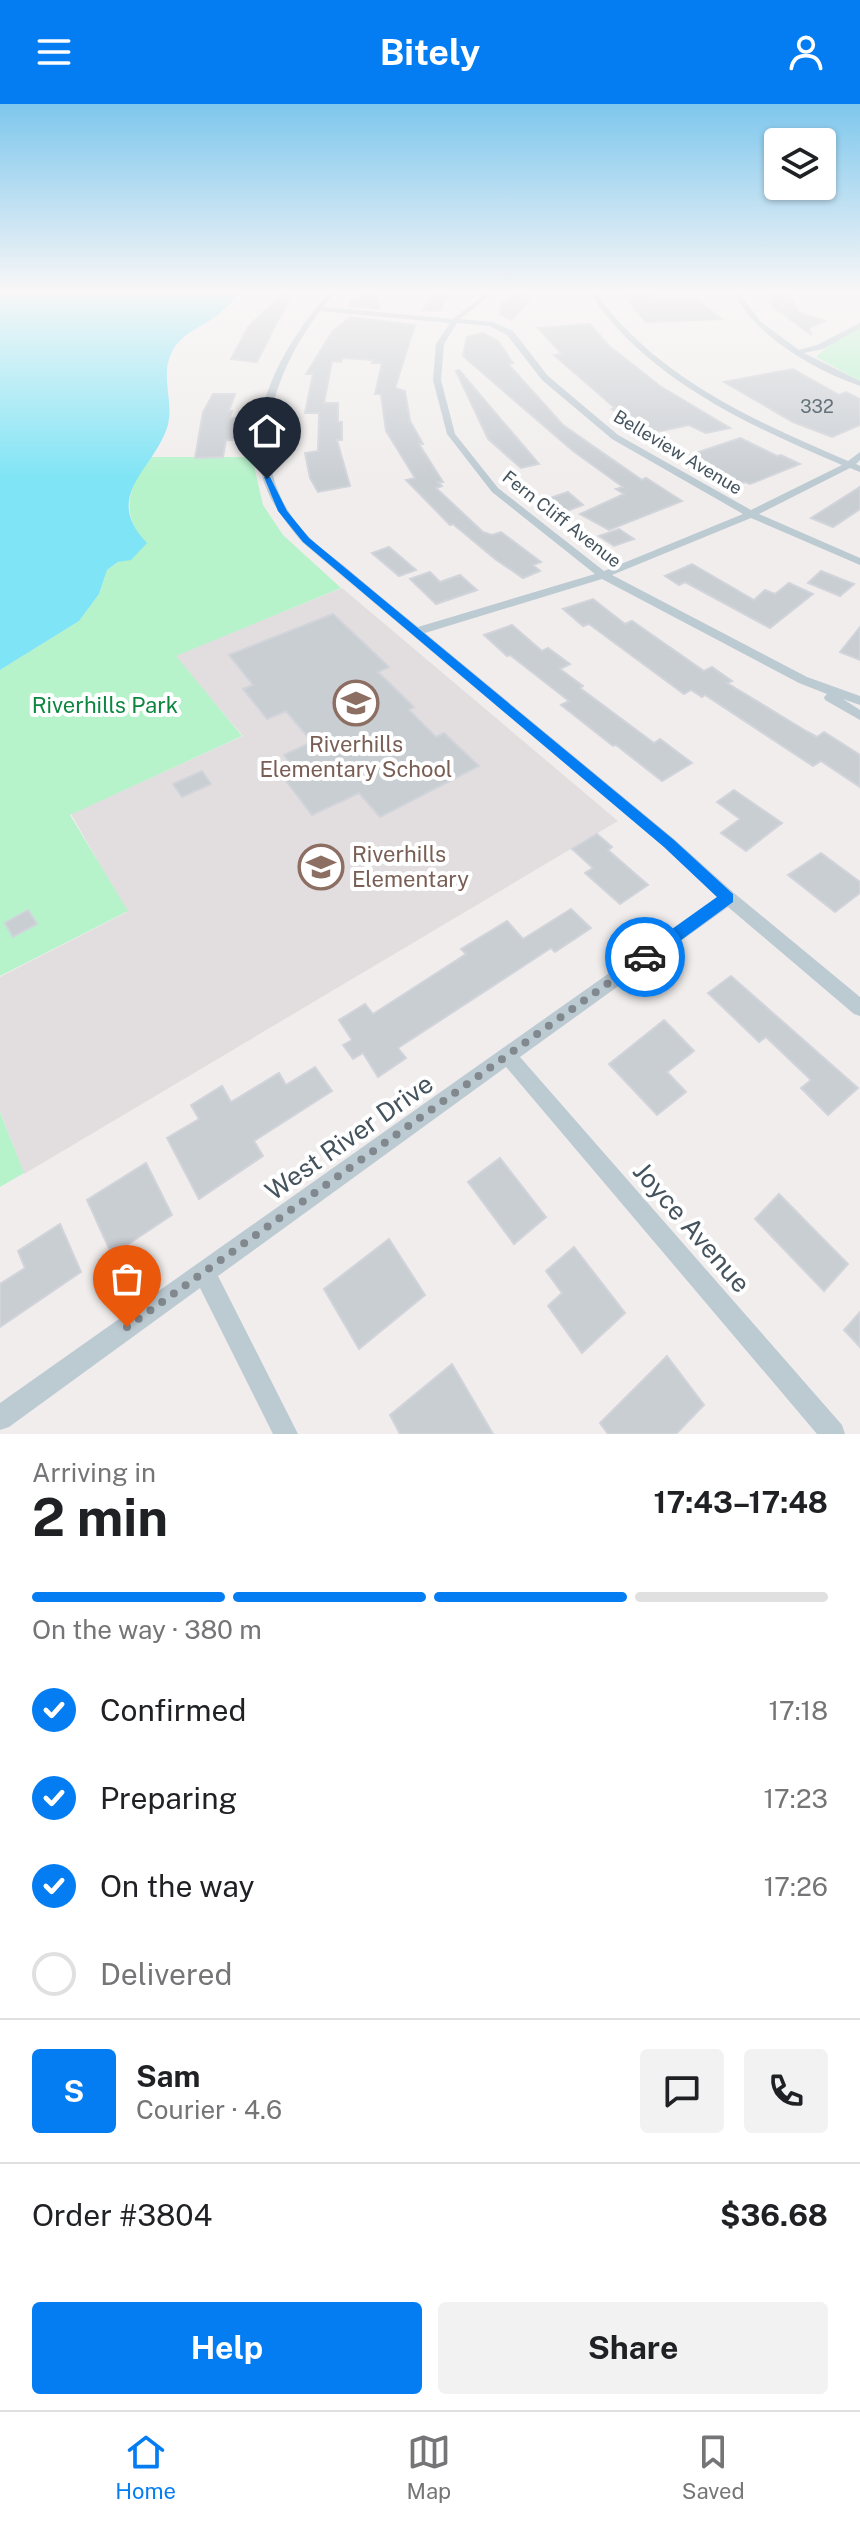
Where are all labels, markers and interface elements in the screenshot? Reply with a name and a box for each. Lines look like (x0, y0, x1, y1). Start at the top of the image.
icon: menu (32, 30, 76, 74)
icon: person (784, 30, 828, 74)
text: Bitely (380, 31, 480, 73)
map controls (764, 128, 836, 200)
button: layers (764, 128, 836, 200)
house number: 332 (800, 396, 834, 417)
pin (233, 397, 301, 479)
street label: Belleview Avenue (610, 405, 746, 499)
icon: home (245, 409, 289, 453)
street label: Fern Cliff Avenue (499, 466, 625, 572)
school or university icon: Riverhills Elementary School (332, 679, 380, 727)
park label: Riverhills Park (32, 692, 178, 718)
place label: Riverhills Elementary School (259, 731, 453, 782)
place label: Riverhills Elementary (352, 841, 469, 892)
school or university icon: Riverhills Elementary (297, 843, 345, 891)
courier (605, 917, 685, 997)
icon: car (623, 935, 667, 979)
street label: West River Drive (259, 1068, 439, 1206)
street label: Joyce Avenue (627, 1156, 757, 1298)
pin (93, 1245, 161, 1327)
icon: bag (105, 1257, 149, 1301)
text: Arriving in (32, 1457, 156, 1488)
text: 17:43–17:48 (654, 1484, 828, 1520)
text: 2 min (32, 1487, 168, 1548)
text: On the way · 380 m (32, 1614, 262, 1645)
icon: check (32, 1688, 76, 1732)
text: Confirmed (100, 1692, 246, 1728)
text: 17:18 (769, 1695, 828, 1726)
icon: check (32, 1776, 76, 1820)
text: Preparing (100, 1780, 237, 1816)
text: 17:23 (764, 1783, 828, 1814)
icon: check (32, 1864, 76, 1908)
text: On the way (100, 1868, 254, 1904)
text: 17:26 (764, 1871, 828, 1902)
text: Delivered (100, 1956, 232, 1992)
button: chat (640, 2049, 724, 2133)
button: phone (744, 2049, 828, 2133)
text: Sam (136, 2058, 200, 2094)
text: S (64, 2073, 84, 2109)
text: Courier · 4.6 (136, 2094, 282, 2125)
text: Order #3804 (32, 2197, 212, 2233)
text: $36.68 (720, 2197, 828, 2233)
button: Help (32, 2302, 422, 2394)
button: Share (438, 2302, 828, 2394)
tab: Home (115, 2430, 176, 2504)
tab: Map (407, 2430, 451, 2504)
tab: Saved (682, 2430, 745, 2504)

